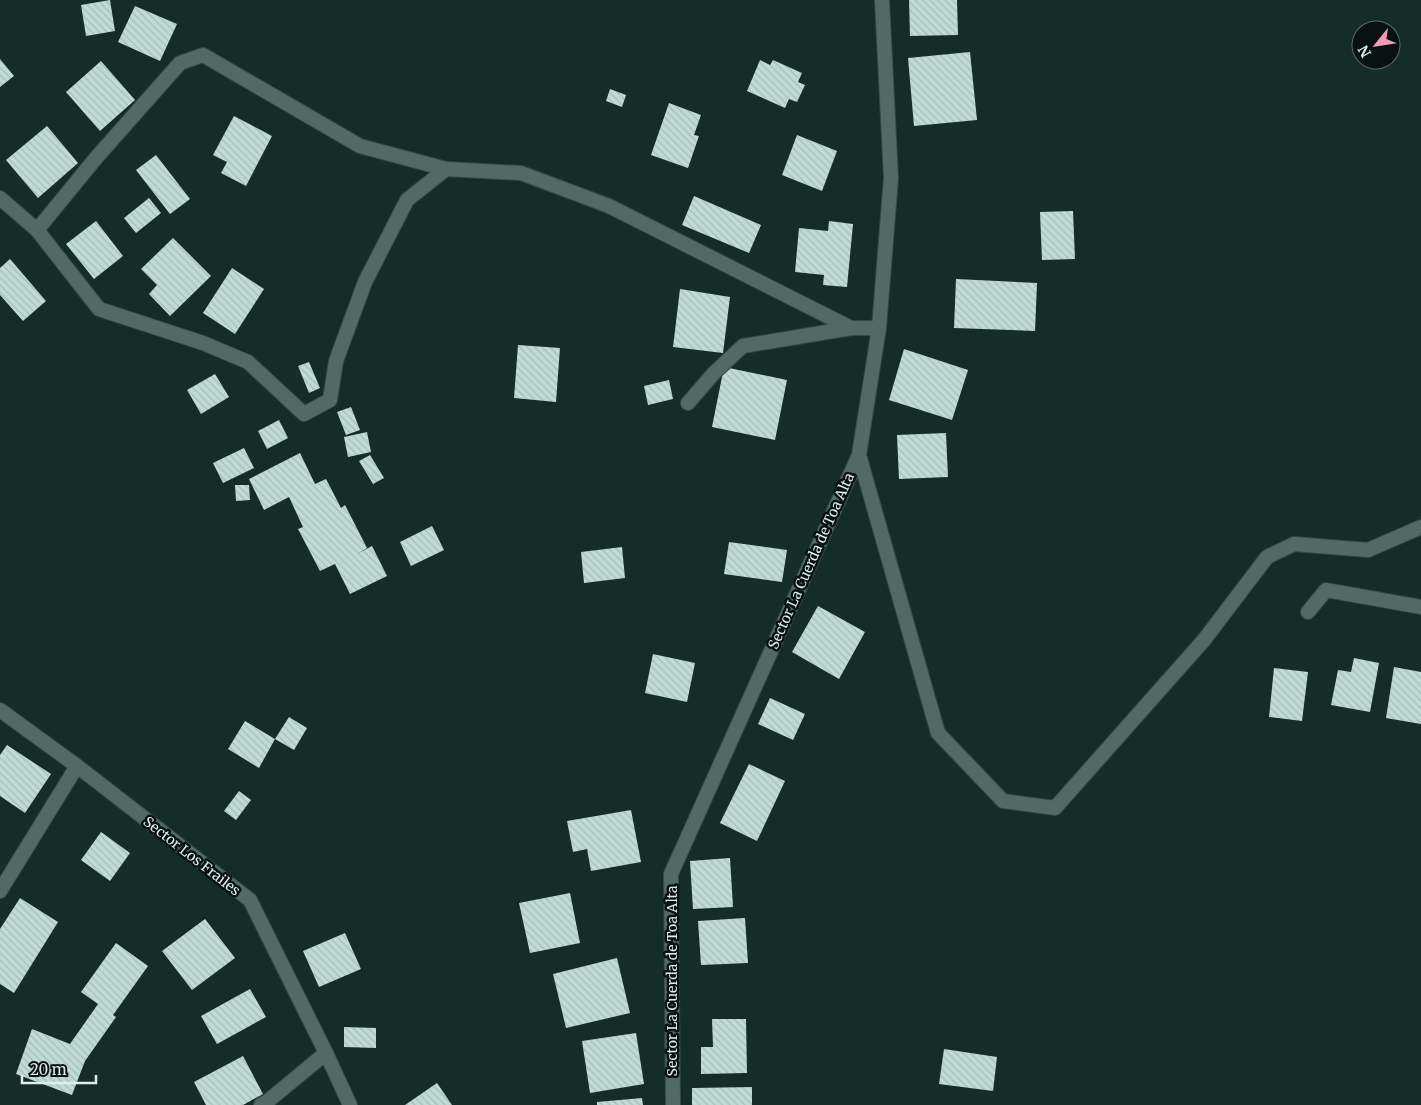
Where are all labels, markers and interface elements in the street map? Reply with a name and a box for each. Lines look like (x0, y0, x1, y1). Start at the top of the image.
north arrow (1351, 20, 1401, 70)
text: N (1354, 42, 1375, 61)
street label: Sector La Cuerda de Toa Alta (764, 470, 858, 652)
street label: Sector Los Frailes (140, 813, 244, 900)
street label: Sector La Cuerda de Toa Alta (663, 885, 681, 1077)
scale bar (22, 1052, 96, 1084)
text: 20 m (30, 1060, 67, 1079)

